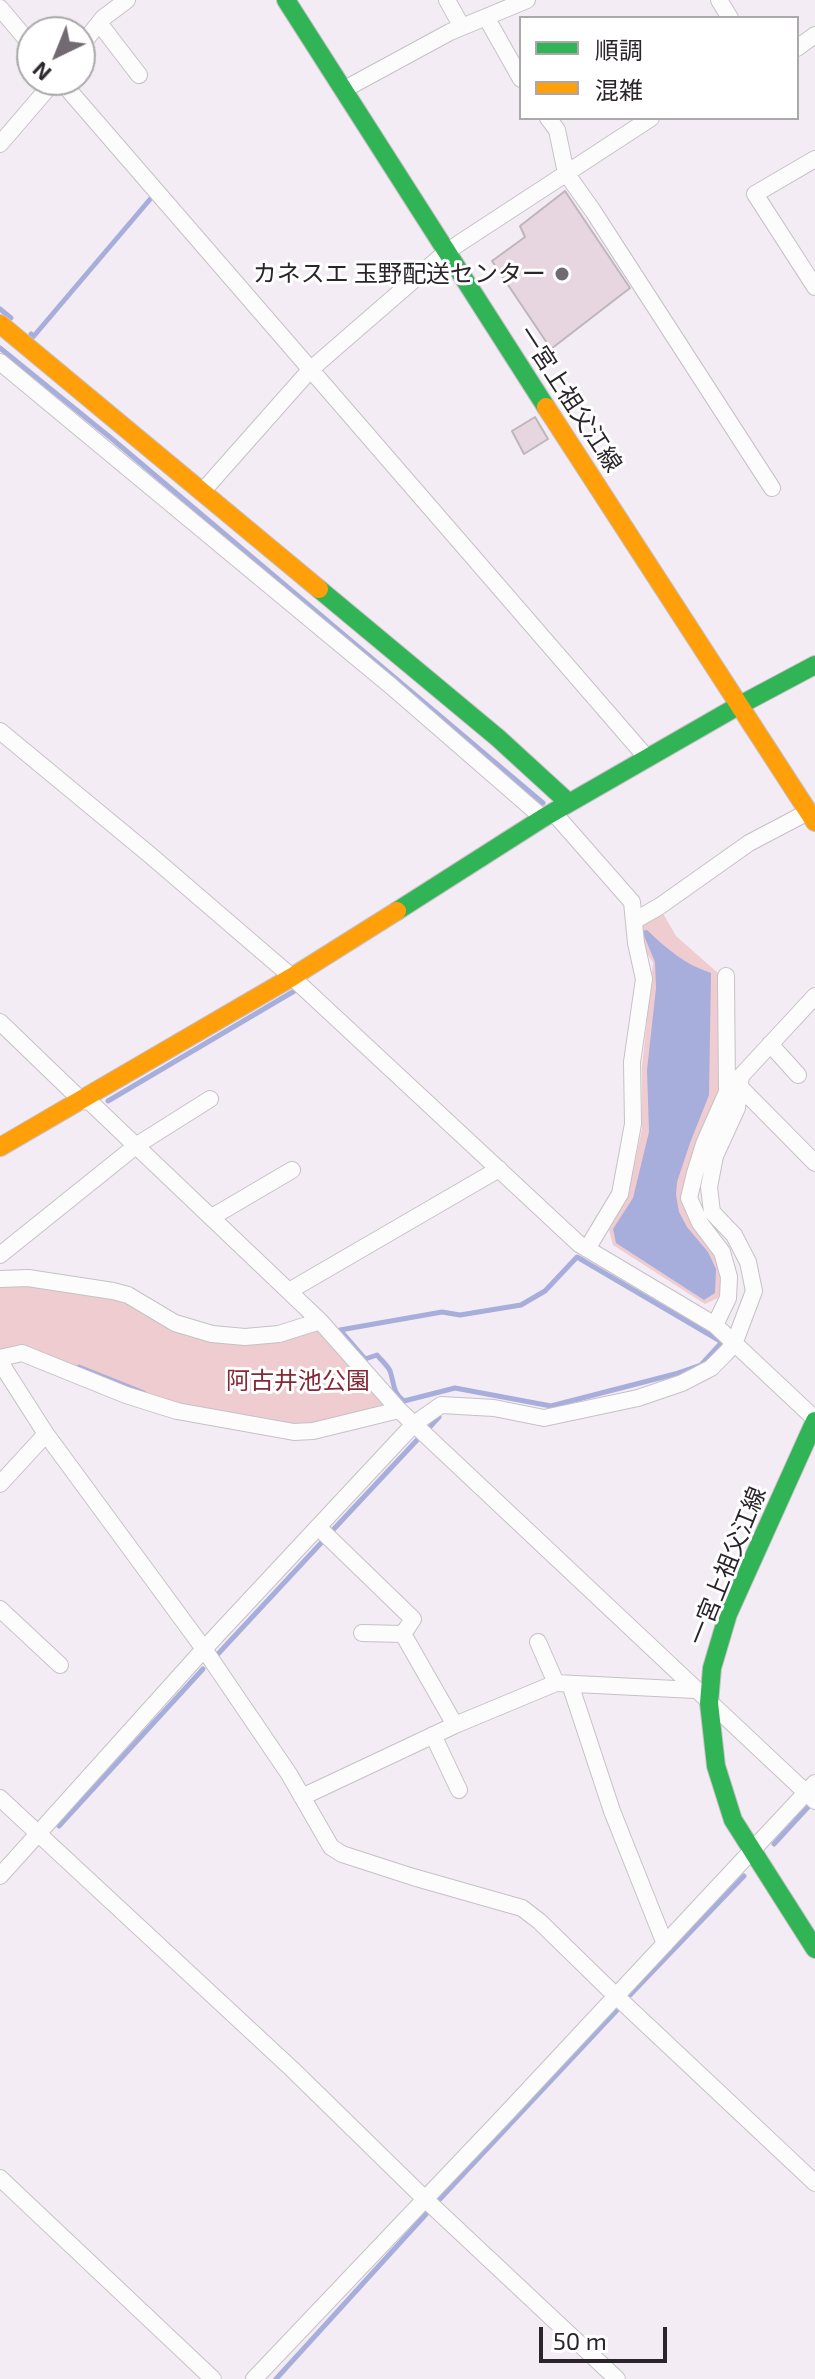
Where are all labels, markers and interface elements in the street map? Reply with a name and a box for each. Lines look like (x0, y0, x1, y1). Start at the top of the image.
north arrow (16, 16, 96, 96)
legend (519, 16, 799, 120)
text: 順調 (595, 35, 643, 64)
text: N (26, 57, 56, 87)
text: 混雑 (595, 75, 643, 104)
place label: カネスエ 玉野配送センター (253, 260, 546, 288)
marker: カネスエ 玉野配送センター (553, 265, 571, 283)
street label: 一宮上祖父江線 (512, 321, 628, 477)
park label: 阿古井池公園 (226, 1367, 370, 1395)
street label: 一宮上祖父江線 (682, 1483, 772, 1649)
scale bar (543, 2311, 671, 2361)
text: 50 m (553, 2326, 607, 2355)

